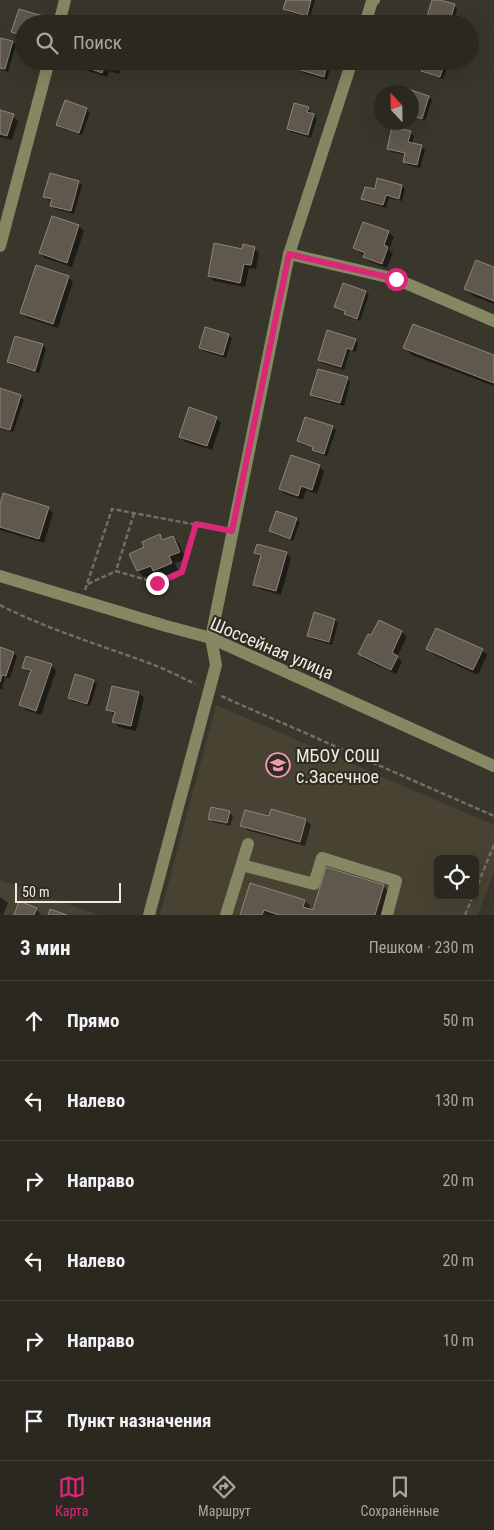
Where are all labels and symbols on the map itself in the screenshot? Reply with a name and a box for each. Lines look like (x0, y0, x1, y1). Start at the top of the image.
north arrow (374, 85, 419, 130)
route start (385, 268, 408, 291)
route end (146, 572, 169, 595)
street label: Шоссейная улица (207, 613, 337, 683)
place label: МБОУ СОШ с.Засечное (296, 745, 380, 787)
school or university icon: МБОУ СОШ с.Засечное (265, 752, 291, 778)
scale bar (15, 880, 121, 903)

